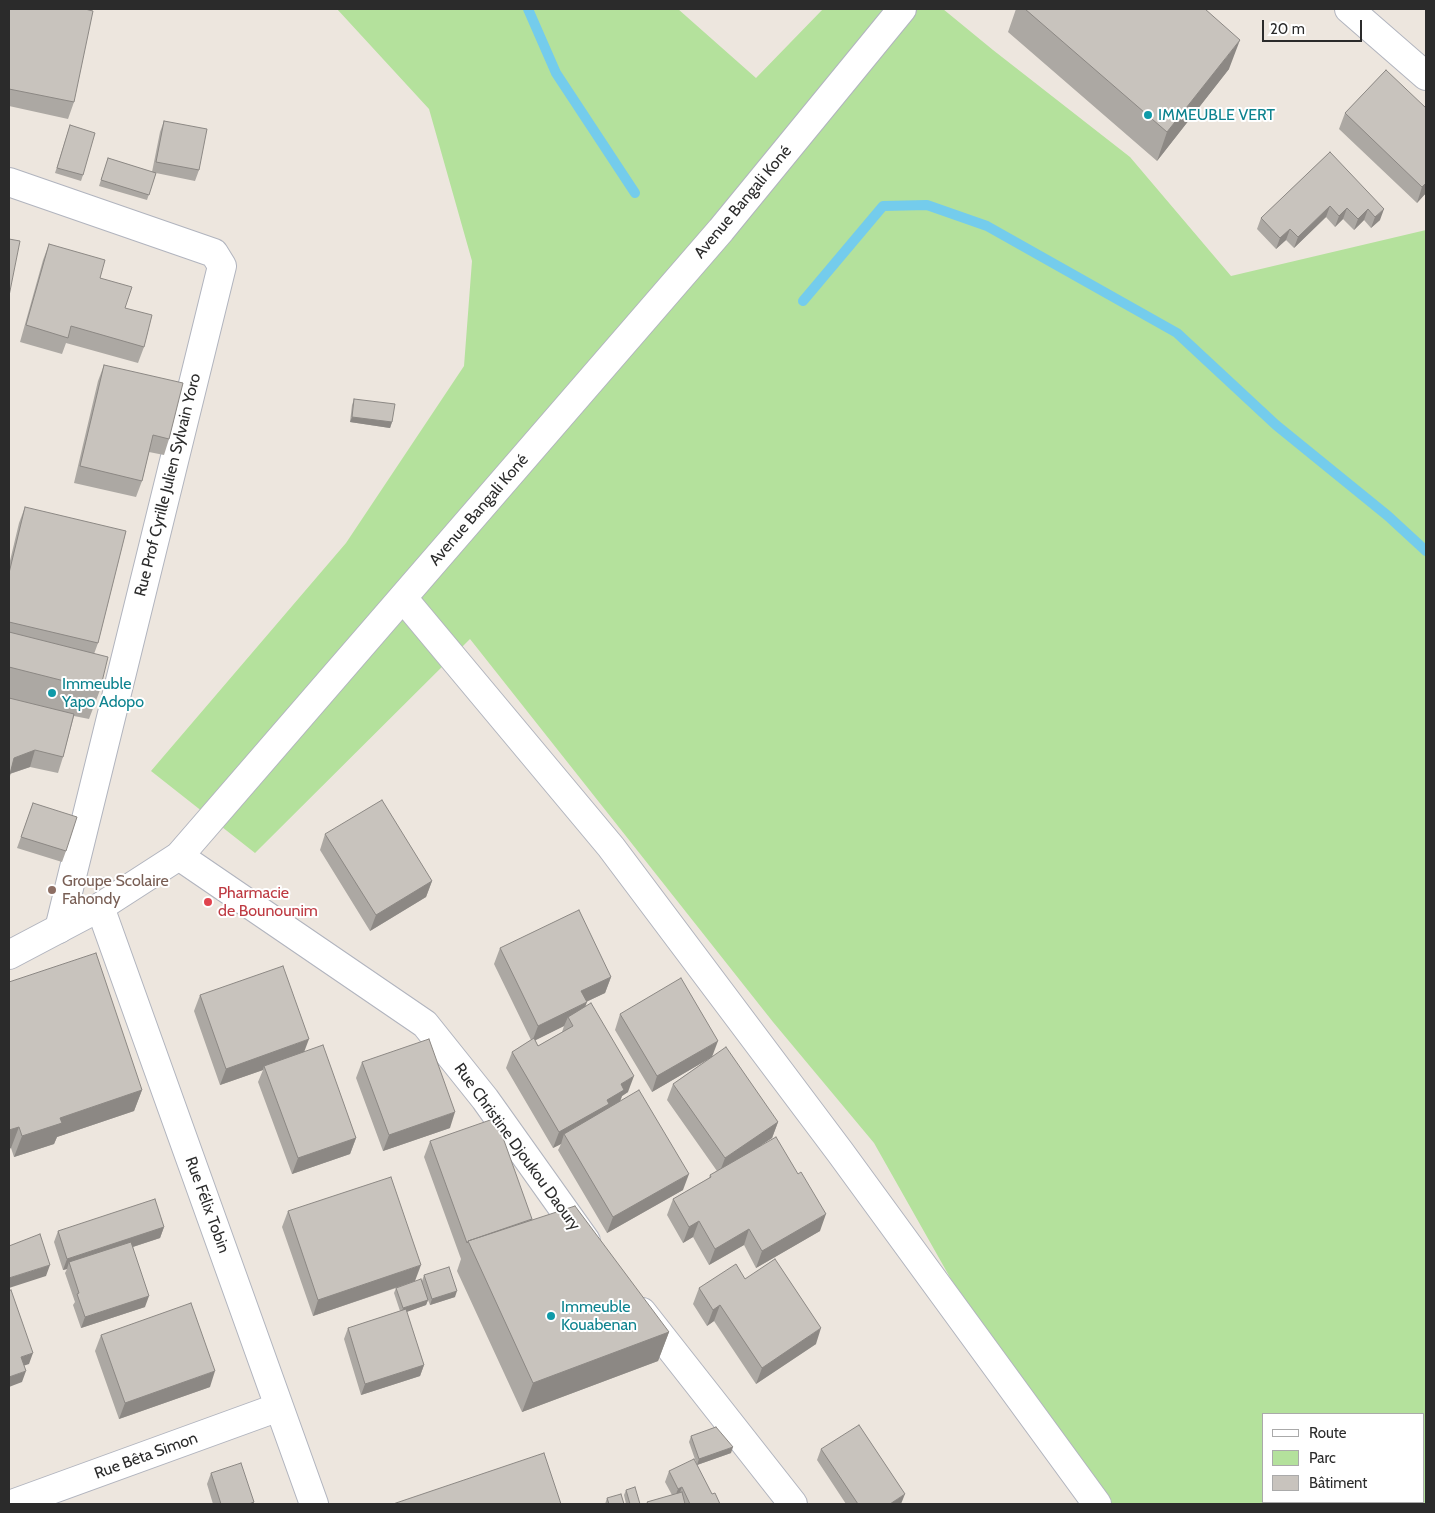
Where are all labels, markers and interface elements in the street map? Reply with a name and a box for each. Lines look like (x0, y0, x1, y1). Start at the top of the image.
scale bar (1265, 10, 1365, 42)
text: 20 m (1270, 20, 1305, 38)
place label: IMMEUBLE VERT (1158, 105, 1275, 125)
marker: IMMEUBLE VERT (1142, 109, 1154, 121)
street label: Avenue Bangali Koné (690, 142, 796, 262)
street label: Rue Prof Cyrille Julien Sylvain Yoro (131, 371, 205, 599)
street label: Avenue Bangali Koné (425, 450, 533, 570)
place label: Immeuble Yapo Adopo (62, 674, 144, 712)
marker: Immeuble Yapo Adopo (46, 687, 58, 699)
place label: Groupe Scolaire Fahondy (62, 871, 169, 909)
place label: Pharmacie de Bounounim (218, 883, 318, 921)
marker: Groupe Scolaire Fahondy (46, 884, 58, 896)
marker: Pharmacie de Bounounim (202, 896, 214, 908)
street label: Rue Christine Djoukou Daoury (450, 1060, 584, 1234)
street label: Rue Félix Tobin (181, 1154, 233, 1256)
place label: Immeuble Kouabenan (561, 1297, 637, 1335)
marker: Immeuble Kouabenan (545, 1310, 557, 1322)
legend (1262, 1413, 1425, 1503)
text: Route (1309, 1424, 1347, 1442)
street label: Rue Bêta Simon (92, 1428, 200, 1484)
text: Parc (1309, 1449, 1336, 1467)
text: Bâtiment (1309, 1474, 1367, 1492)

